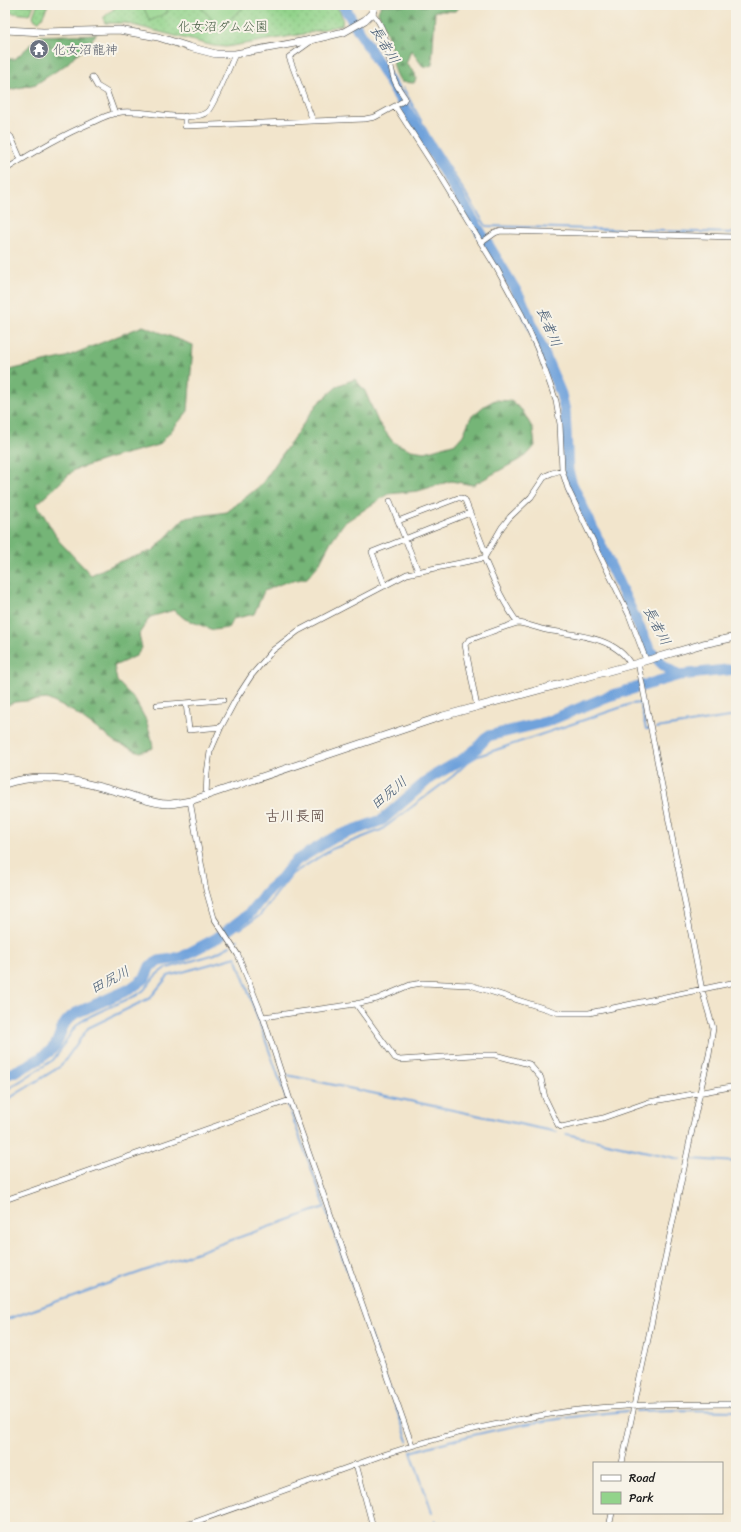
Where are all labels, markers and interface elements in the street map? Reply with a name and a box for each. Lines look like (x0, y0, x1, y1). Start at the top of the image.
park label: 化女沼ダム公園 (178, 15, 268, 38)
water label: 長者川 (363, 21, 407, 69)
temple icon: 化女沼龍神 (28, 38, 50, 60)
place label: 化女沼龍神 (53, 38, 118, 61)
water label: 長者川 (529, 303, 569, 351)
water label: 長者川 (636, 602, 678, 650)
water label: 田尻川 (365, 770, 413, 816)
district label: 古川長岡 (265, 803, 325, 829)
water label: 田尻川 (86, 959, 134, 1001)
legend (593, 1462, 723, 1514)
text: Road (629, 1467, 656, 1489)
text: Park (629, 1487, 654, 1509)

